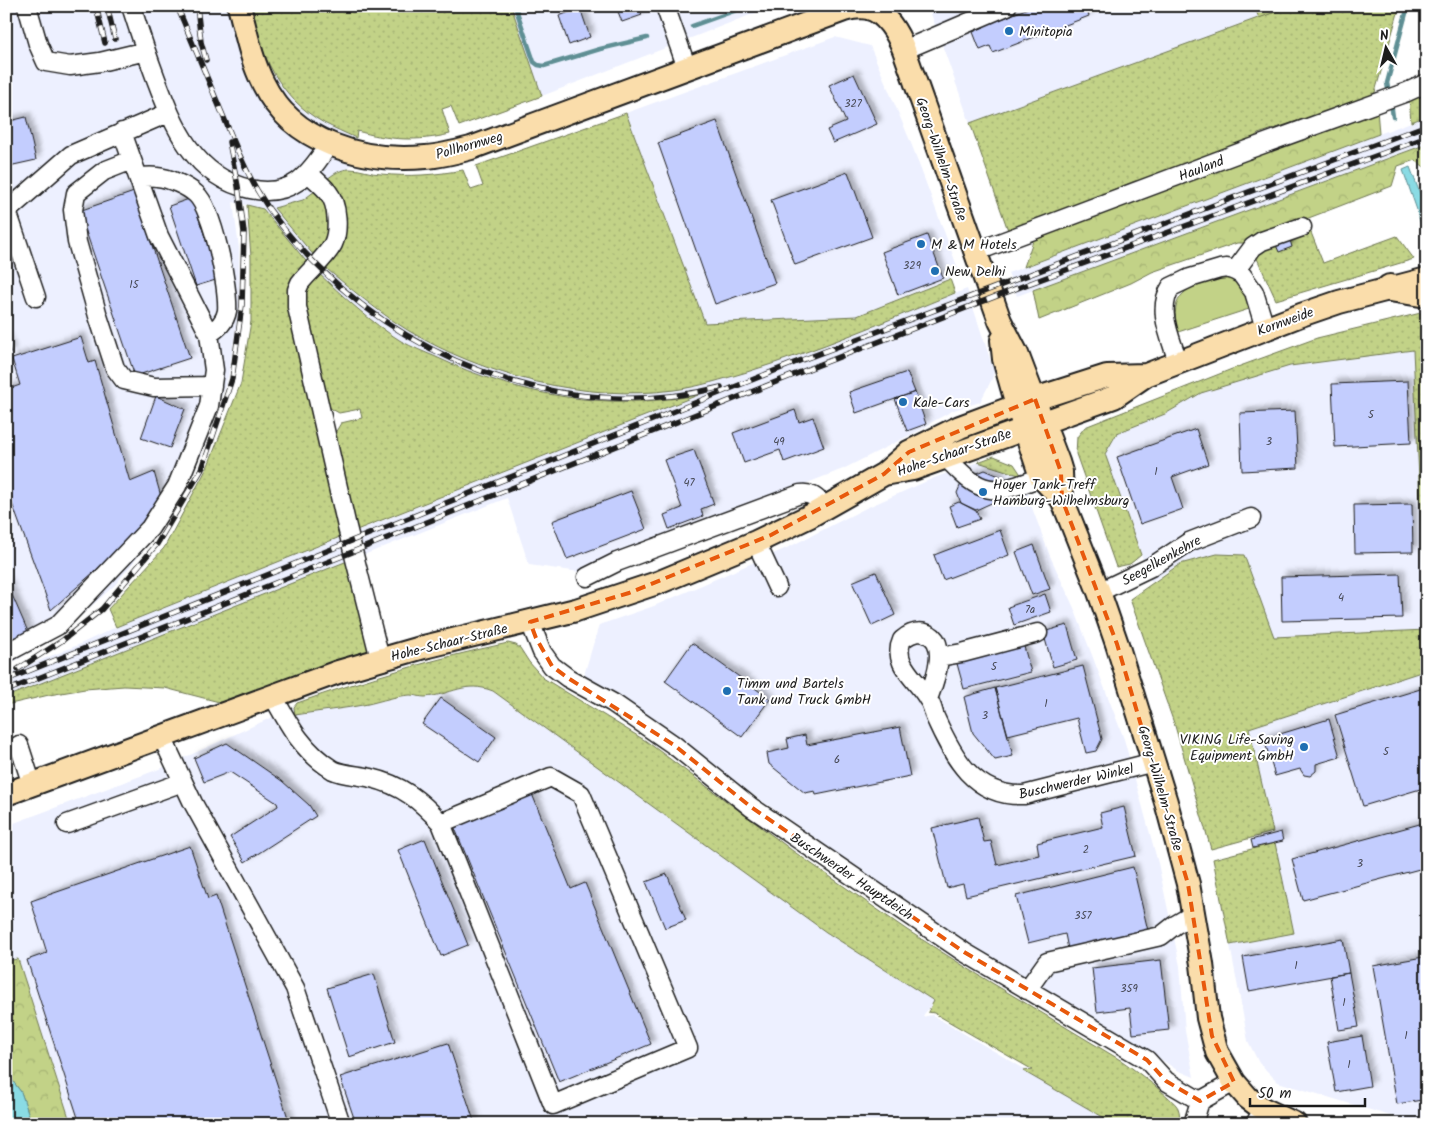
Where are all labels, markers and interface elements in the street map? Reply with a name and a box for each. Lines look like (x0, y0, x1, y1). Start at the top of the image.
place label: Minitopia (1019, 21, 1073, 43)
north arrow (1360, 22, 1410, 72)
marker: Minitopia (1003, 25, 1015, 37)
text: N (1378, 25, 1390, 48)
street label: Georg-Wilhelm-Straße (909, 94, 973, 225)
house number: 327 (844, 95, 863, 113)
street label: Pollhornweg (433, 126, 506, 166)
street label: Hauland (1175, 150, 1228, 188)
place label: M & M Hotels (931, 234, 1017, 256)
marker: M & M Hotels (915, 238, 927, 250)
house number: 329 (903, 257, 922, 275)
place label: New Delhi (945, 261, 1006, 283)
marker: New Delhi (929, 265, 941, 277)
house number: 15 (129, 276, 140, 294)
street label: Kornweide (1254, 301, 1318, 342)
place label: Kale-Cars (913, 392, 970, 414)
marker: Kale-Cars (897, 396, 909, 408)
house number: 5 (1368, 406, 1375, 424)
street label: Hohe-Schaar-Straße (894, 423, 1015, 483)
house number: 49 (773, 433, 785, 451)
house number: 3 (1266, 433, 1272, 451)
house number: 1 (1154, 463, 1158, 481)
house number: 47 (683, 474, 695, 492)
place label: Hoyer Tank-Treff Hamburg-Wilhelmsburg (993, 474, 1129, 512)
marker: Hoyer Tank-Treff Hamburg-Wilhelmsburg (977, 486, 989, 498)
street label: Seegelkenkehre (1118, 530, 1206, 592)
house number: 4 (1338, 589, 1344, 607)
house number: 7a (1025, 601, 1035, 619)
street label: Hohe-Schaar-Straße (388, 618, 511, 668)
house number: 5 (991, 658, 998, 676)
place label: Timm und Bartels Tank und Truck GmbH (737, 673, 871, 711)
marker: Timm und Bartels Tank und Truck GmbH (721, 685, 733, 697)
house number: 1 (1044, 695, 1048, 713)
house number: 3 (982, 707, 988, 725)
street label: Georg-Wilhelm-Straße (1132, 723, 1189, 854)
place label: VIKING Life-Saving Equipment GmbH (1180, 729, 1294, 767)
marker: VIKING Life-Saving Equipment GmbH (1298, 741, 1310, 753)
house number: 5 (1383, 743, 1390, 761)
house number: 6 (834, 751, 840, 769)
street label: Buschwerder Winkel (1017, 758, 1136, 806)
street label: Buschwerder Hauptdeich (785, 827, 917, 926)
house number: 2 (1083, 841, 1089, 859)
house number: 3 (1357, 855, 1363, 873)
house number: 357 (1074, 907, 1093, 925)
house number: 1 (1294, 957, 1298, 975)
house number: 359 (1120, 980, 1138, 998)
house number: 1 (1342, 994, 1346, 1012)
house number: 1 (1404, 1027, 1408, 1045)
house number: 1 (1347, 1056, 1351, 1074)
scale bar (1250, 1075, 1366, 1107)
text: 50 m (1258, 1082, 1292, 1106)

